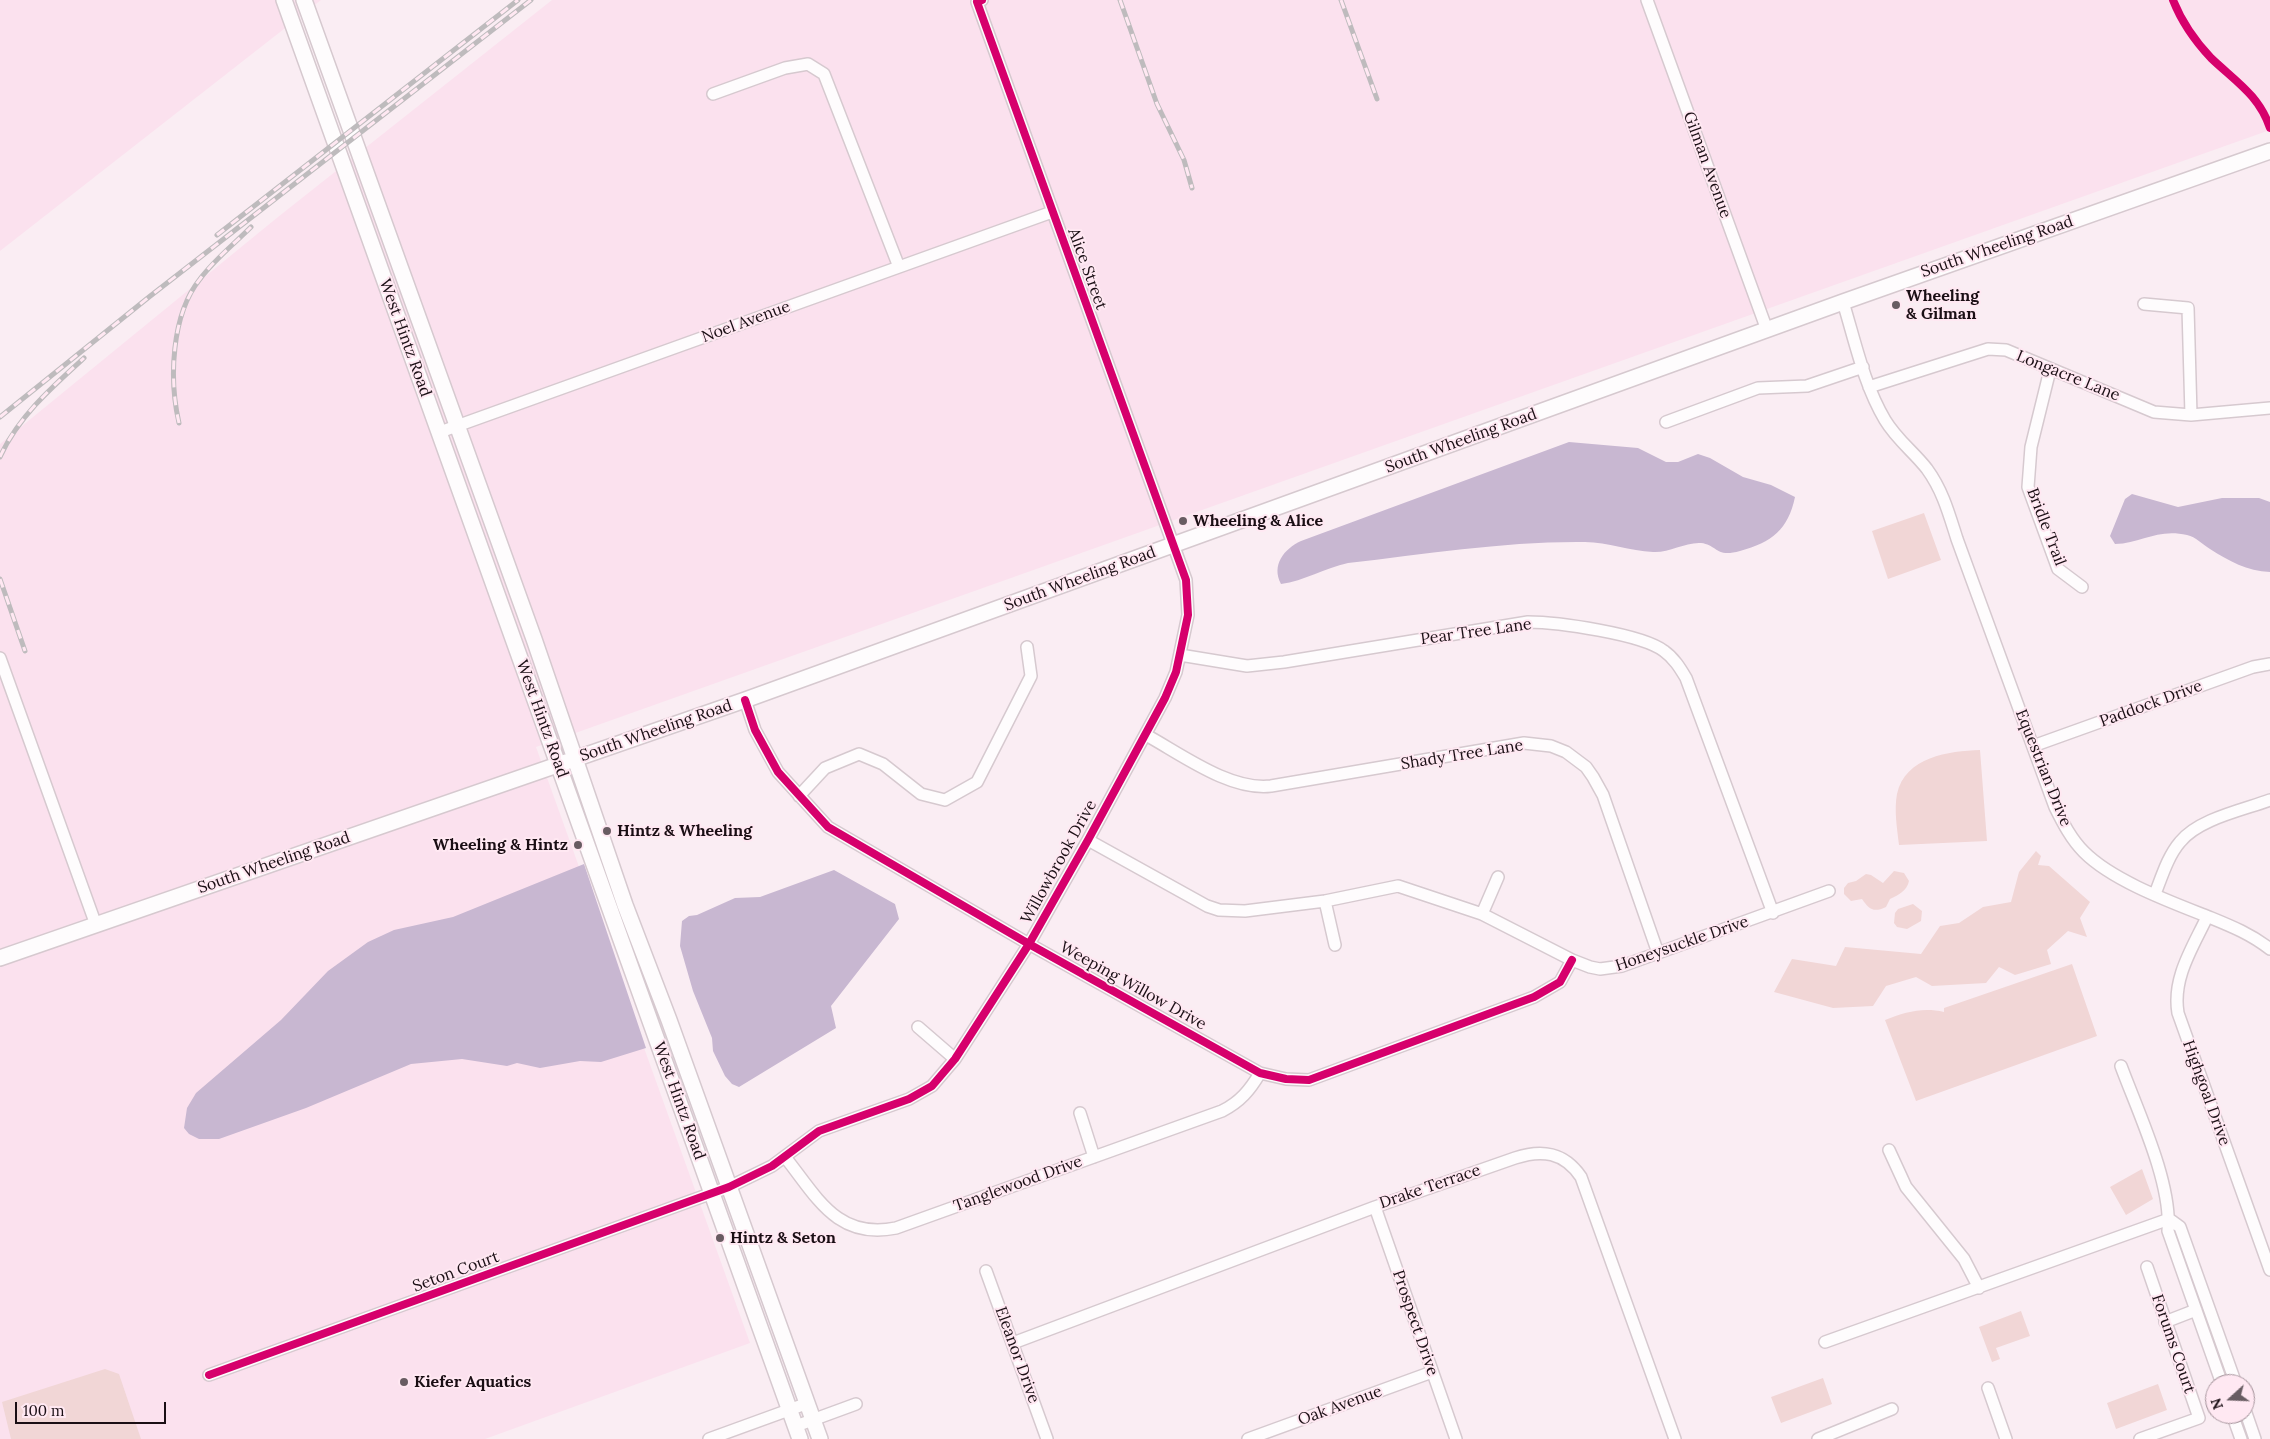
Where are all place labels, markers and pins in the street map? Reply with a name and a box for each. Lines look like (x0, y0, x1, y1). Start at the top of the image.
place label: Wheeling & Gilman (1906, 286, 1979, 324)
marker: Wheeling & Gilman (1890, 299, 1902, 311)
place label: Wheeling & Alice (1193, 511, 1323, 531)
marker: Wheeling & Alice (1177, 515, 1189, 527)
place label: Hintz & Wheeling (617, 821, 752, 841)
marker: Hintz & Wheeling (601, 825, 613, 837)
place label: Wheeling & Hintz (433, 835, 568, 855)
marker: Wheeling & Hintz (572, 839, 584, 851)
place label: Hintz & Seton (730, 1228, 836, 1248)
marker: Hintz & Seton (714, 1232, 726, 1244)
place label: Kiefer Aquatics (414, 1372, 531, 1392)
marker: Kiefer Aquatics (398, 1376, 410, 1388)

